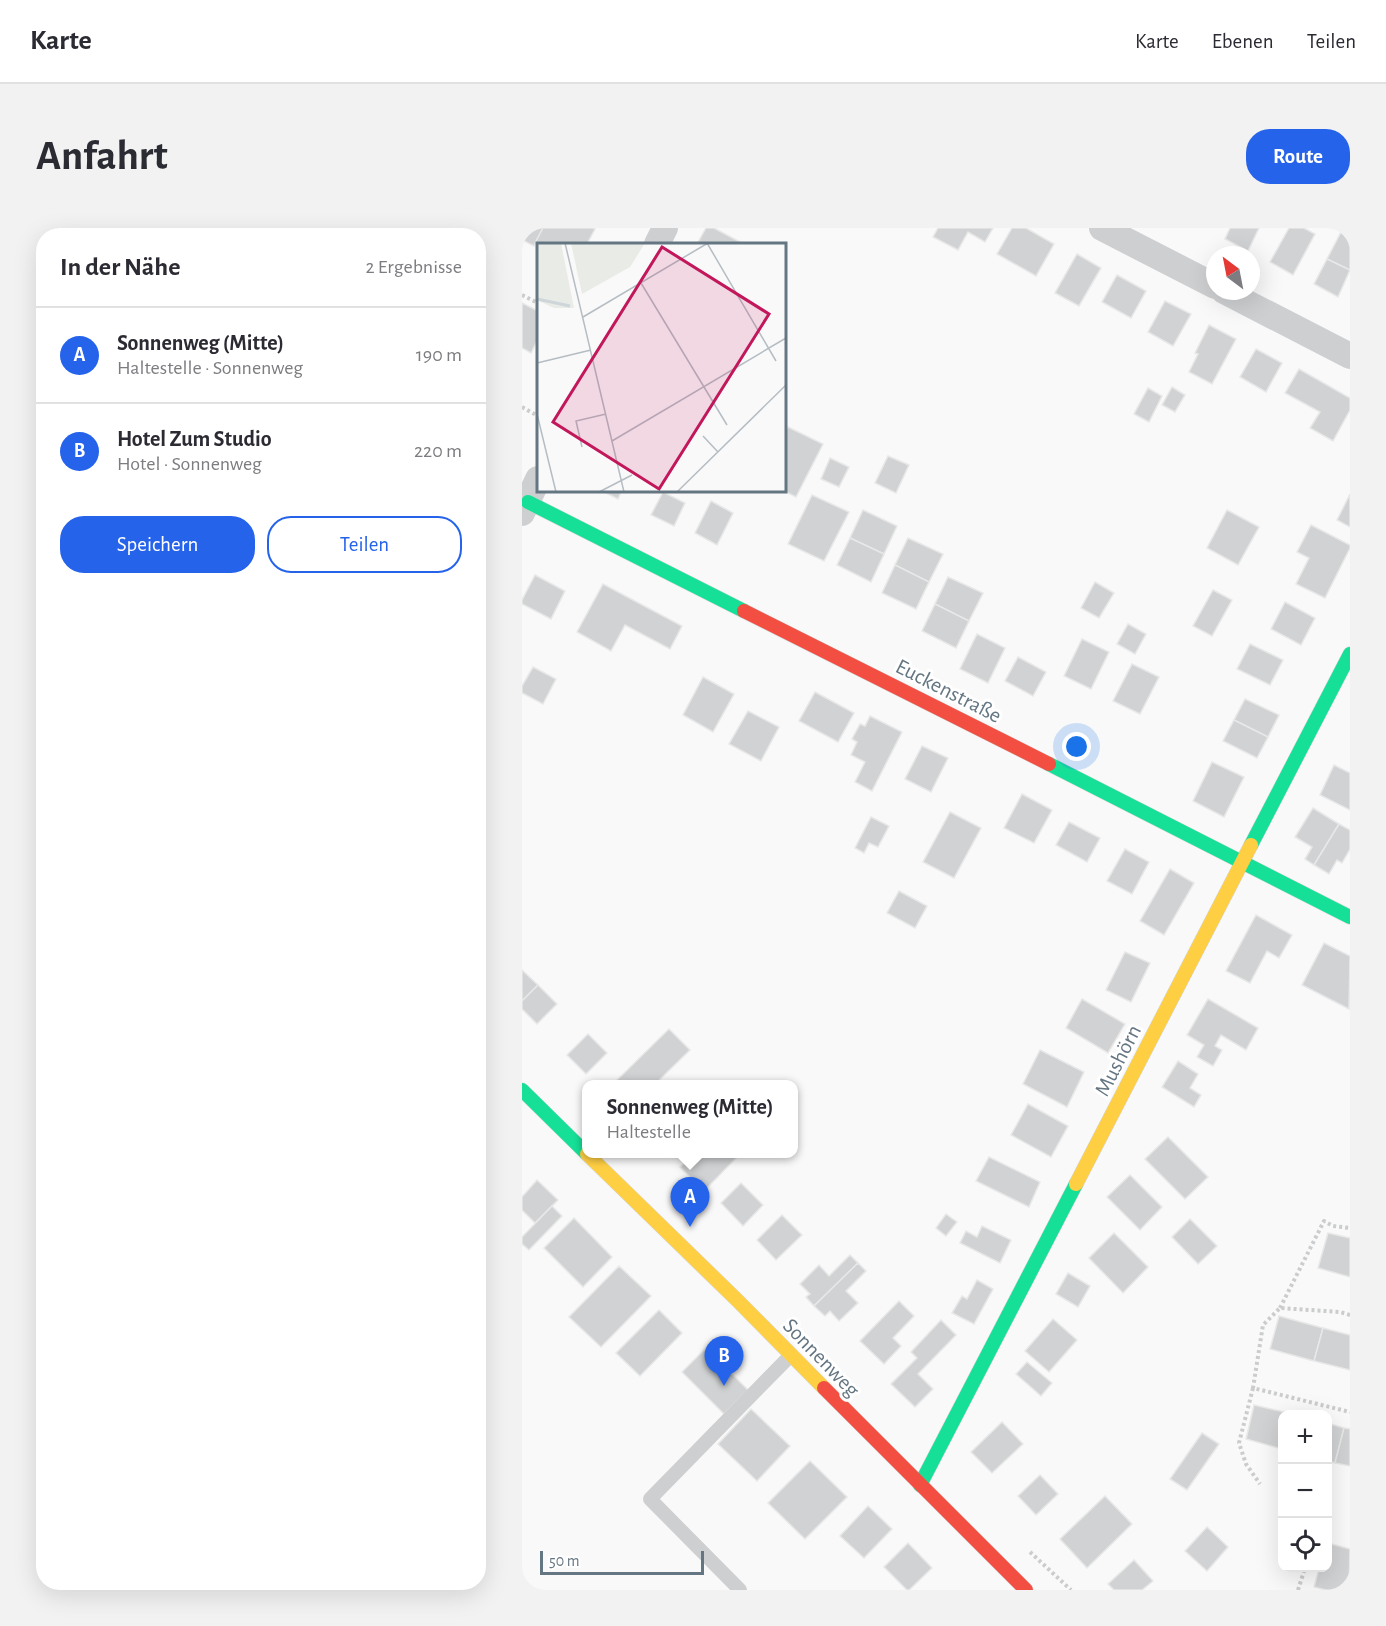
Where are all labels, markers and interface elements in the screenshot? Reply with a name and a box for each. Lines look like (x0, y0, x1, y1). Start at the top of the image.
text: Karte (30, 27, 92, 55)
text: Karte (1135, 31, 1179, 52)
text: Ebenen (1212, 31, 1274, 52)
text: Teilen (1307, 31, 1356, 52)
button: Route (1246, 129, 1350, 184)
text: Anfahrt (36, 135, 168, 177)
inset map (537, 243, 786, 492)
north arrow (1206, 246, 1260, 300)
text: In der Nähe (60, 254, 180, 280)
text: 2 Ergebnisse (365, 257, 462, 277)
text: Sonnenweg (Mitte) (117, 332, 284, 354)
text: A (74, 345, 86, 365)
text: 190 m (416, 345, 462, 365)
text: Haltestelle · Sonnenweg (117, 358, 303, 378)
text: Hotel Zum Studio (117, 428, 272, 450)
text: B (74, 441, 85, 461)
text: 220 m (414, 441, 462, 461)
text: Hotel · Sonnenweg (117, 454, 262, 474)
button: Speichern (60, 516, 255, 573)
button: Teilen (267, 516, 462, 573)
street label: Euckenstraße (892, 655, 1005, 727)
your location (1062, 732, 1091, 761)
street label: Mushörn (1091, 1021, 1145, 1100)
popup (582, 1080, 798, 1158)
text: Sonnenweg (Mitte) (606, 1096, 774, 1118)
text: Haltestelle (606, 1122, 691, 1142)
pin: A (670, 1178, 710, 1227)
street label: Sonnenweg (779, 1314, 864, 1401)
pin: B (704, 1336, 744, 1386)
map controls (1278, 1410, 1332, 1572)
button: + (1278, 1410, 1332, 1464)
button: − (1278, 1464, 1332, 1518)
button: locate (1278, 1518, 1332, 1572)
scale bar (540, 1548, 704, 1576)
text: 50 m (549, 1553, 580, 1569)

